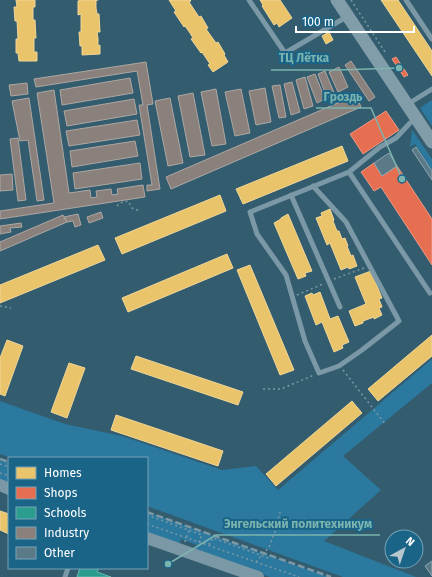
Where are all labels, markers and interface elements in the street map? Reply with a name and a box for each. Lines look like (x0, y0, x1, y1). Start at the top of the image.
scale bar (296, 8, 414, 34)
text: 100 m (302, 15, 334, 29)
callout: ТЦ Лётка (271, 46, 337, 70)
text: ТЦ Лётка (279, 51, 330, 65)
callout: Гроздь (316, 84, 371, 108)
text: Гроздь (324, 90, 363, 104)
legend (8, 457, 148, 569)
text: Homes (44, 466, 82, 480)
text: Shops (44, 486, 78, 500)
text: Schools (44, 506, 87, 520)
callout: Энгельский политехникум (216, 511, 380, 535)
text: Энгельский политехникум (224, 517, 372, 531)
text: Industry (44, 526, 89, 540)
north arrow (384, 529, 424, 569)
text: N (403, 534, 417, 549)
text: Other (44, 546, 75, 560)

